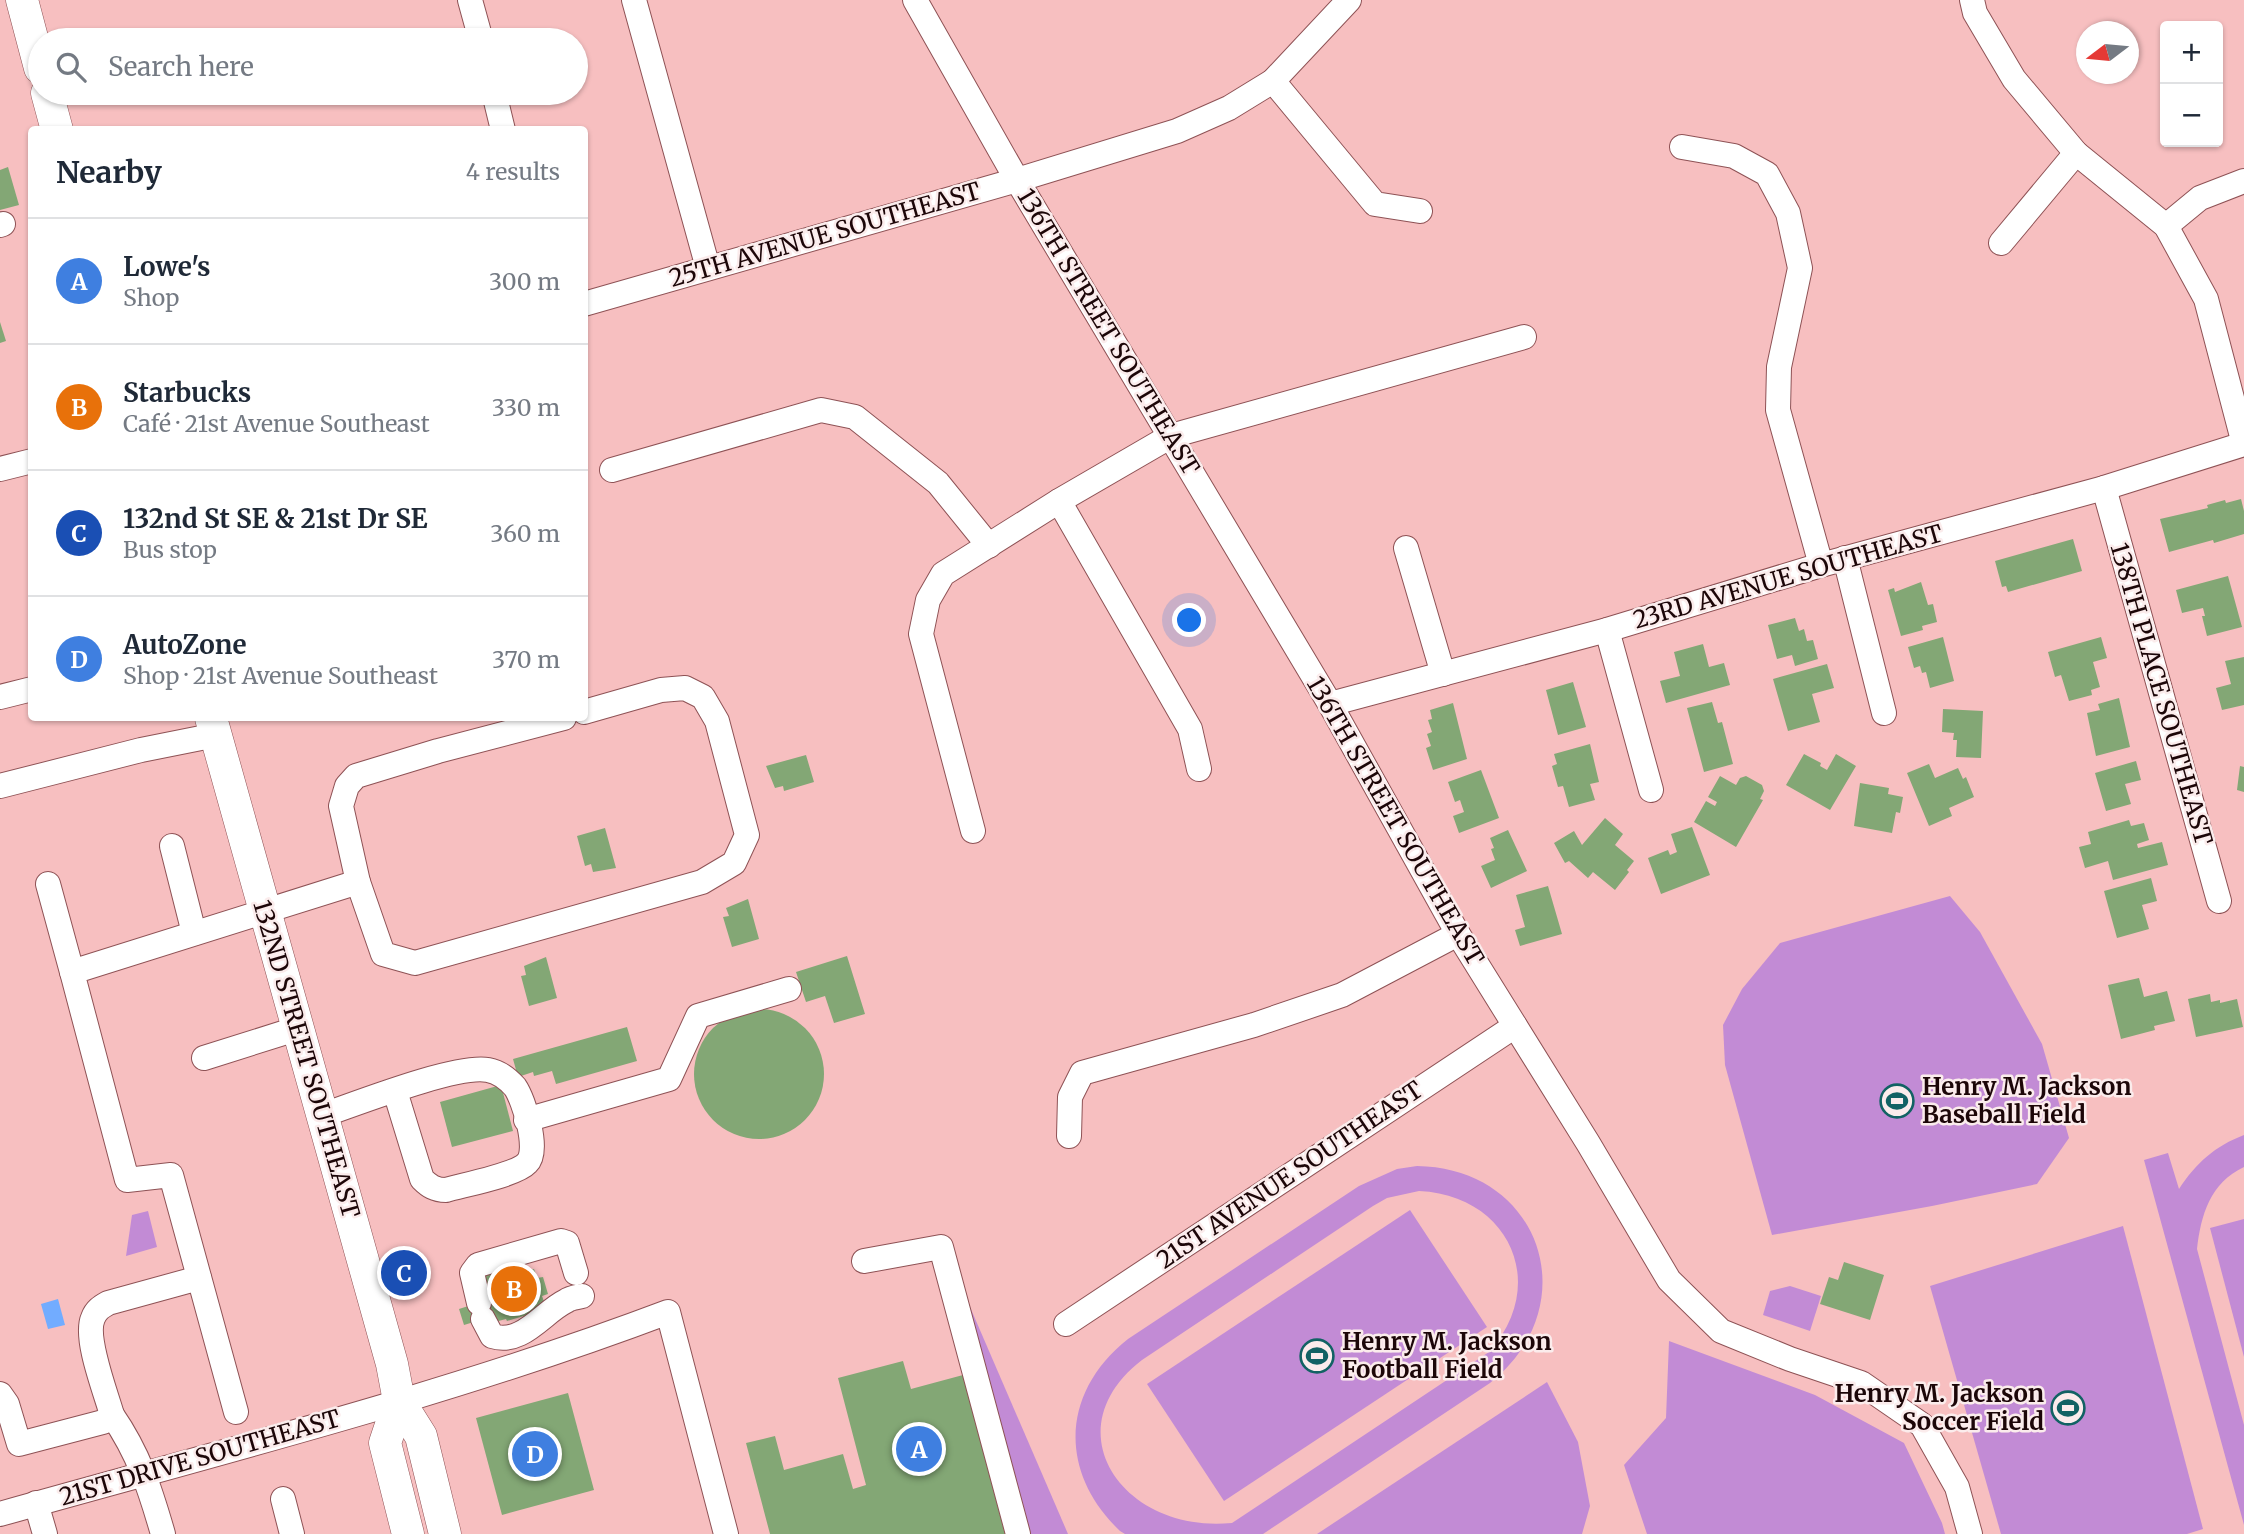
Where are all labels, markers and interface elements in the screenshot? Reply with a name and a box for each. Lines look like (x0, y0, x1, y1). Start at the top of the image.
north arrow (2076, 21, 2139, 84)
map controls (2160, 21, 2223, 147)
button: + (2160, 21, 2223, 84)
search box (28, 28, 588, 105)
icon: search (52, 48, 90, 86)
text: Search here (108, 50, 254, 83)
button: − (2160, 84, 2223, 147)
text: Nearby (56, 153, 162, 191)
text: 4 results (466, 157, 560, 186)
street label: 25TH AVENUE SOUTHEAST (666, 175, 984, 294)
street label: 136TH STREET SOUTHEAST (1011, 183, 1206, 481)
text: Lowe's (123, 250, 211, 283)
text: A (71, 267, 87, 296)
text: 300 m (489, 267, 560, 296)
text: Shop (123, 283, 179, 312)
text: Starbucks (123, 376, 251, 409)
text: B (71, 393, 87, 422)
text: 330 m (492, 393, 560, 422)
text: Café · 21st Avenue Southeast (123, 409, 430, 438)
text: 132nd St SE & 21st Dr SE (123, 502, 428, 535)
street label: 23RD AVENUE SOUTHEAST (1630, 517, 1946, 636)
text: C (71, 519, 87, 548)
text: 360 m (490, 519, 560, 548)
text: Bus stop (123, 535, 217, 564)
street label: 138TH PLACE SOUTHEAST (2103, 539, 2220, 849)
your location (1172, 603, 1206, 637)
text: AutoZone (123, 628, 247, 661)
text: D (70, 645, 88, 674)
text: 370 m (492, 645, 560, 674)
text: Shop · 21st Avenue Southeast (123, 661, 438, 690)
street label: 136TH STREET SOUTHEAST (1300, 671, 1491, 971)
street label: 132ND STREET SOUTHEAST (246, 896, 367, 1222)
place label: Henry M. Jackson Baseball Field (1922, 1071, 2132, 1130)
street label: 21ST AVENUE SOUTHEAST (1151, 1074, 1429, 1275)
sports icon: Henry M. Jackson Baseball Field (1878, 1082, 1916, 1120)
pin: C (381, 1247, 427, 1299)
pin: B (491, 1263, 537, 1315)
place label: Henry M. Jackson Football Field (1342, 1326, 1552, 1385)
sports icon: Henry M. Jackson Football Field (1298, 1337, 1336, 1375)
place label: Henry M. Jackson Soccer Field (1834, 1378, 2044, 1437)
sports icon: Henry M. Jackson Soccer Field (2049, 1389, 2087, 1427)
street label: 21ST DRIVE SOUTHEAST (56, 1402, 344, 1512)
pin: A (896, 1423, 942, 1475)
pin: D (512, 1428, 558, 1480)

